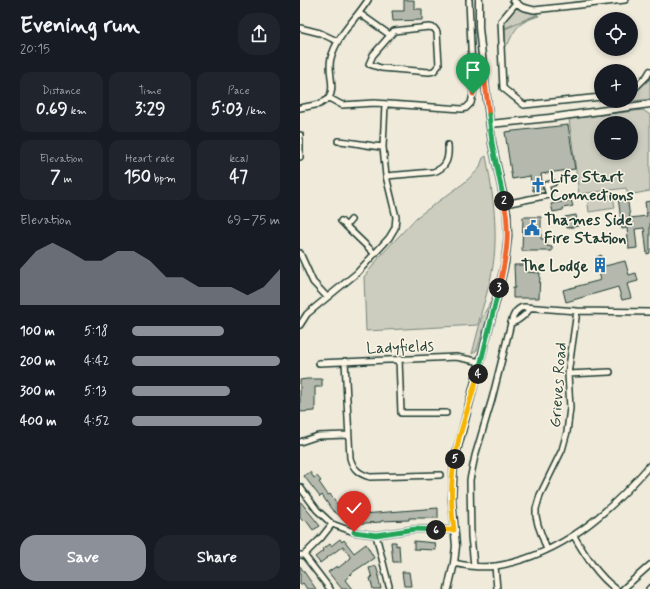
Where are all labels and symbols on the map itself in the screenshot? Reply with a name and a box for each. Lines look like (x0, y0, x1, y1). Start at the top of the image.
pin (456, 53, 490, 94)
place label: Life Start Connections (550, 167, 634, 206)
church icon: Life Start Connections (529, 176, 547, 194)
pin: 2 (494, 191, 514, 211)
place label: Thames Side Fire Station (544, 210, 633, 249)
public building icon: Thames Side Fire Station (523, 219, 541, 237)
place label: The Lodge (521, 256, 588, 279)
building icon: The Lodge (591, 256, 609, 274)
pin: 3 (489, 278, 509, 298)
street label: Ladyfields (366, 336, 434, 359)
street label: Grieves Road (545, 342, 572, 429)
pin: 4 (468, 364, 488, 384)
pin: 5 (445, 449, 465, 469)
pin (337, 491, 371, 532)
pin: 6 (426, 520, 446, 540)

